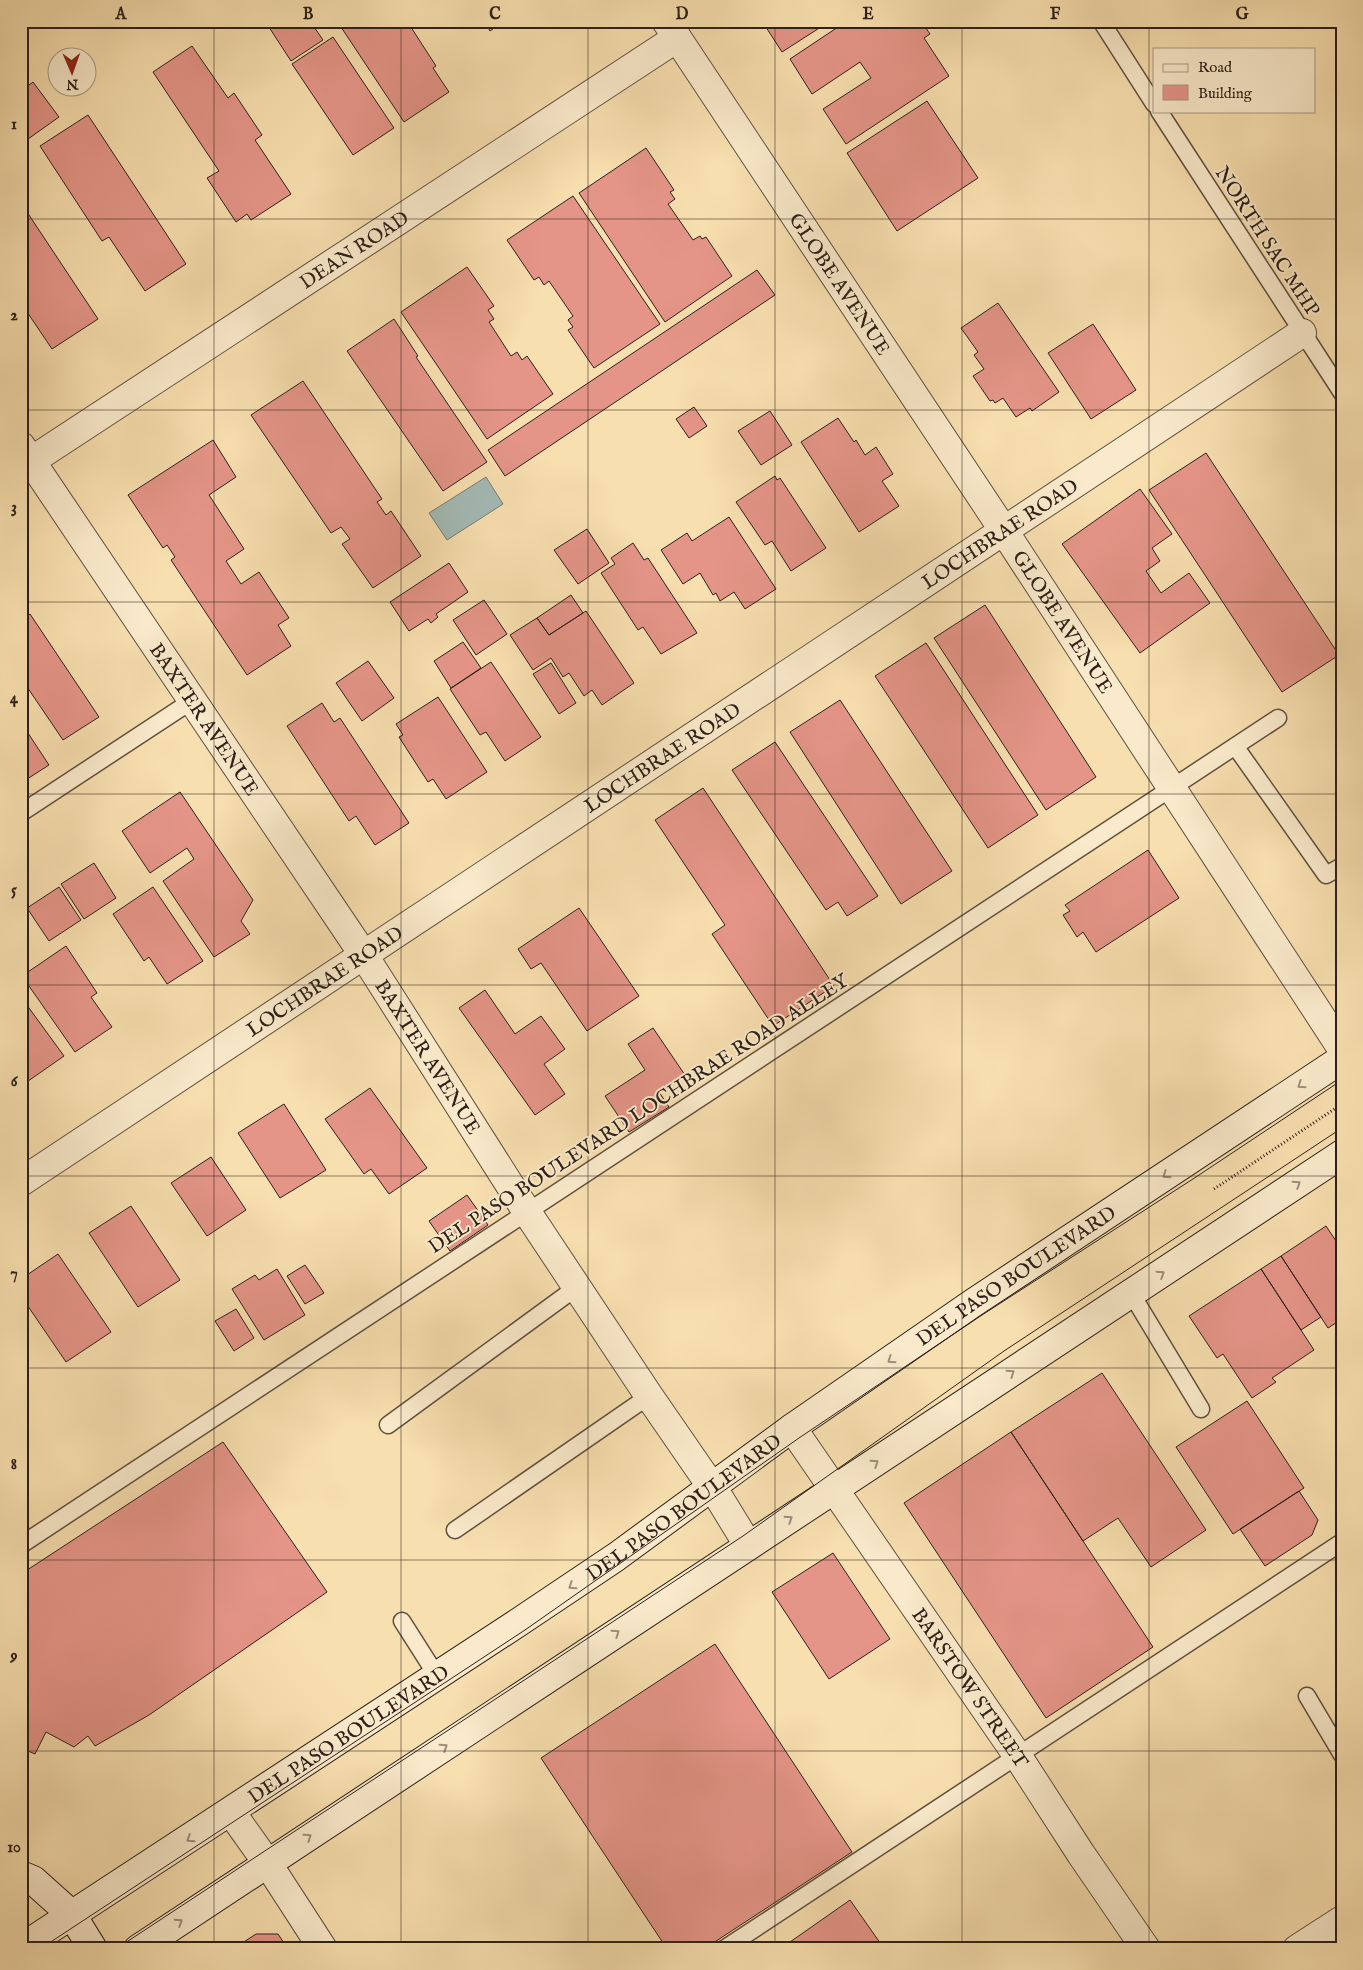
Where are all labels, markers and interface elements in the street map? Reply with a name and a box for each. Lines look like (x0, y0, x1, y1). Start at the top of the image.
text: A (115, 5, 128, 25)
text: B (303, 5, 314, 25)
text: C (489, 5, 501, 25)
text: D (676, 5, 689, 25)
text: E (862, 5, 874, 25)
text: F (1050, 5, 1061, 25)
text: G (1236, 5, 1249, 25)
north arrow (48, 48, 98, 98)
legend (1153, 48, 1316, 112)
text: Road (1198, 58, 1233, 77)
text: N (66, 75, 80, 93)
text: Building (1198, 84, 1253, 103)
text: 1 (11, 115, 17, 135)
street label: NORTH SAC MHP (1209, 162, 1325, 322)
street label: DEAN ROAD (295, 206, 414, 296)
street label: GLOBE AVENUE (783, 208, 895, 360)
text: 2 (10, 306, 18, 326)
street label: LOCHBRAE ROAD (917, 474, 1083, 596)
text: 3 (11, 498, 17, 518)
street label: GLOBE AVENUE (1006, 546, 1118, 699)
street label: BAXTER AVENUE (143, 639, 264, 801)
text: 4 (10, 689, 19, 709)
street label: LOCHBRAE ROAD (580, 698, 746, 819)
text: 5 (11, 881, 17, 901)
street label: LOCHBRAE ROAD (242, 921, 408, 1043)
street label: DEL PASO BOULEVARD LOCHBRAE ROAD ALLEY (424, 968, 855, 1260)
street label: BAXTER AVENUE (369, 975, 485, 1140)
text: 6 (11, 1072, 19, 1092)
one-way arrow (1297, 1079, 1306, 1089)
one-way arrow (1162, 1169, 1171, 1178)
one-way arrow (1291, 1181, 1300, 1190)
street label: DEL PASO BOULEVARD (912, 1201, 1121, 1353)
text: 7 (10, 1264, 18, 1284)
one-way arrow (1156, 1270, 1165, 1280)
one-way arrow (887, 1354, 896, 1363)
one-way arrow (1005, 1370, 1015, 1379)
street label: DEL PASO BOULEVARD (582, 1429, 787, 1587)
text: 8 (11, 1455, 17, 1475)
one-way arrow (870, 1459, 879, 1469)
one-way arrow (784, 1515, 793, 1525)
one-way arrow (568, 1580, 578, 1589)
street label: BARSTOW STREET (906, 1604, 1033, 1773)
one-way arrow (610, 1630, 620, 1639)
text: 9 (10, 1647, 18, 1667)
street label: DEL PASO BOULEVARD (244, 1660, 454, 1810)
one-way arrow (438, 1744, 447, 1753)
one-way arrow (186, 1832, 195, 1842)
one-way arrow (302, 1834, 312, 1843)
text: 10 (7, 1838, 21, 1858)
one-way arrow (173, 1919, 182, 1928)

